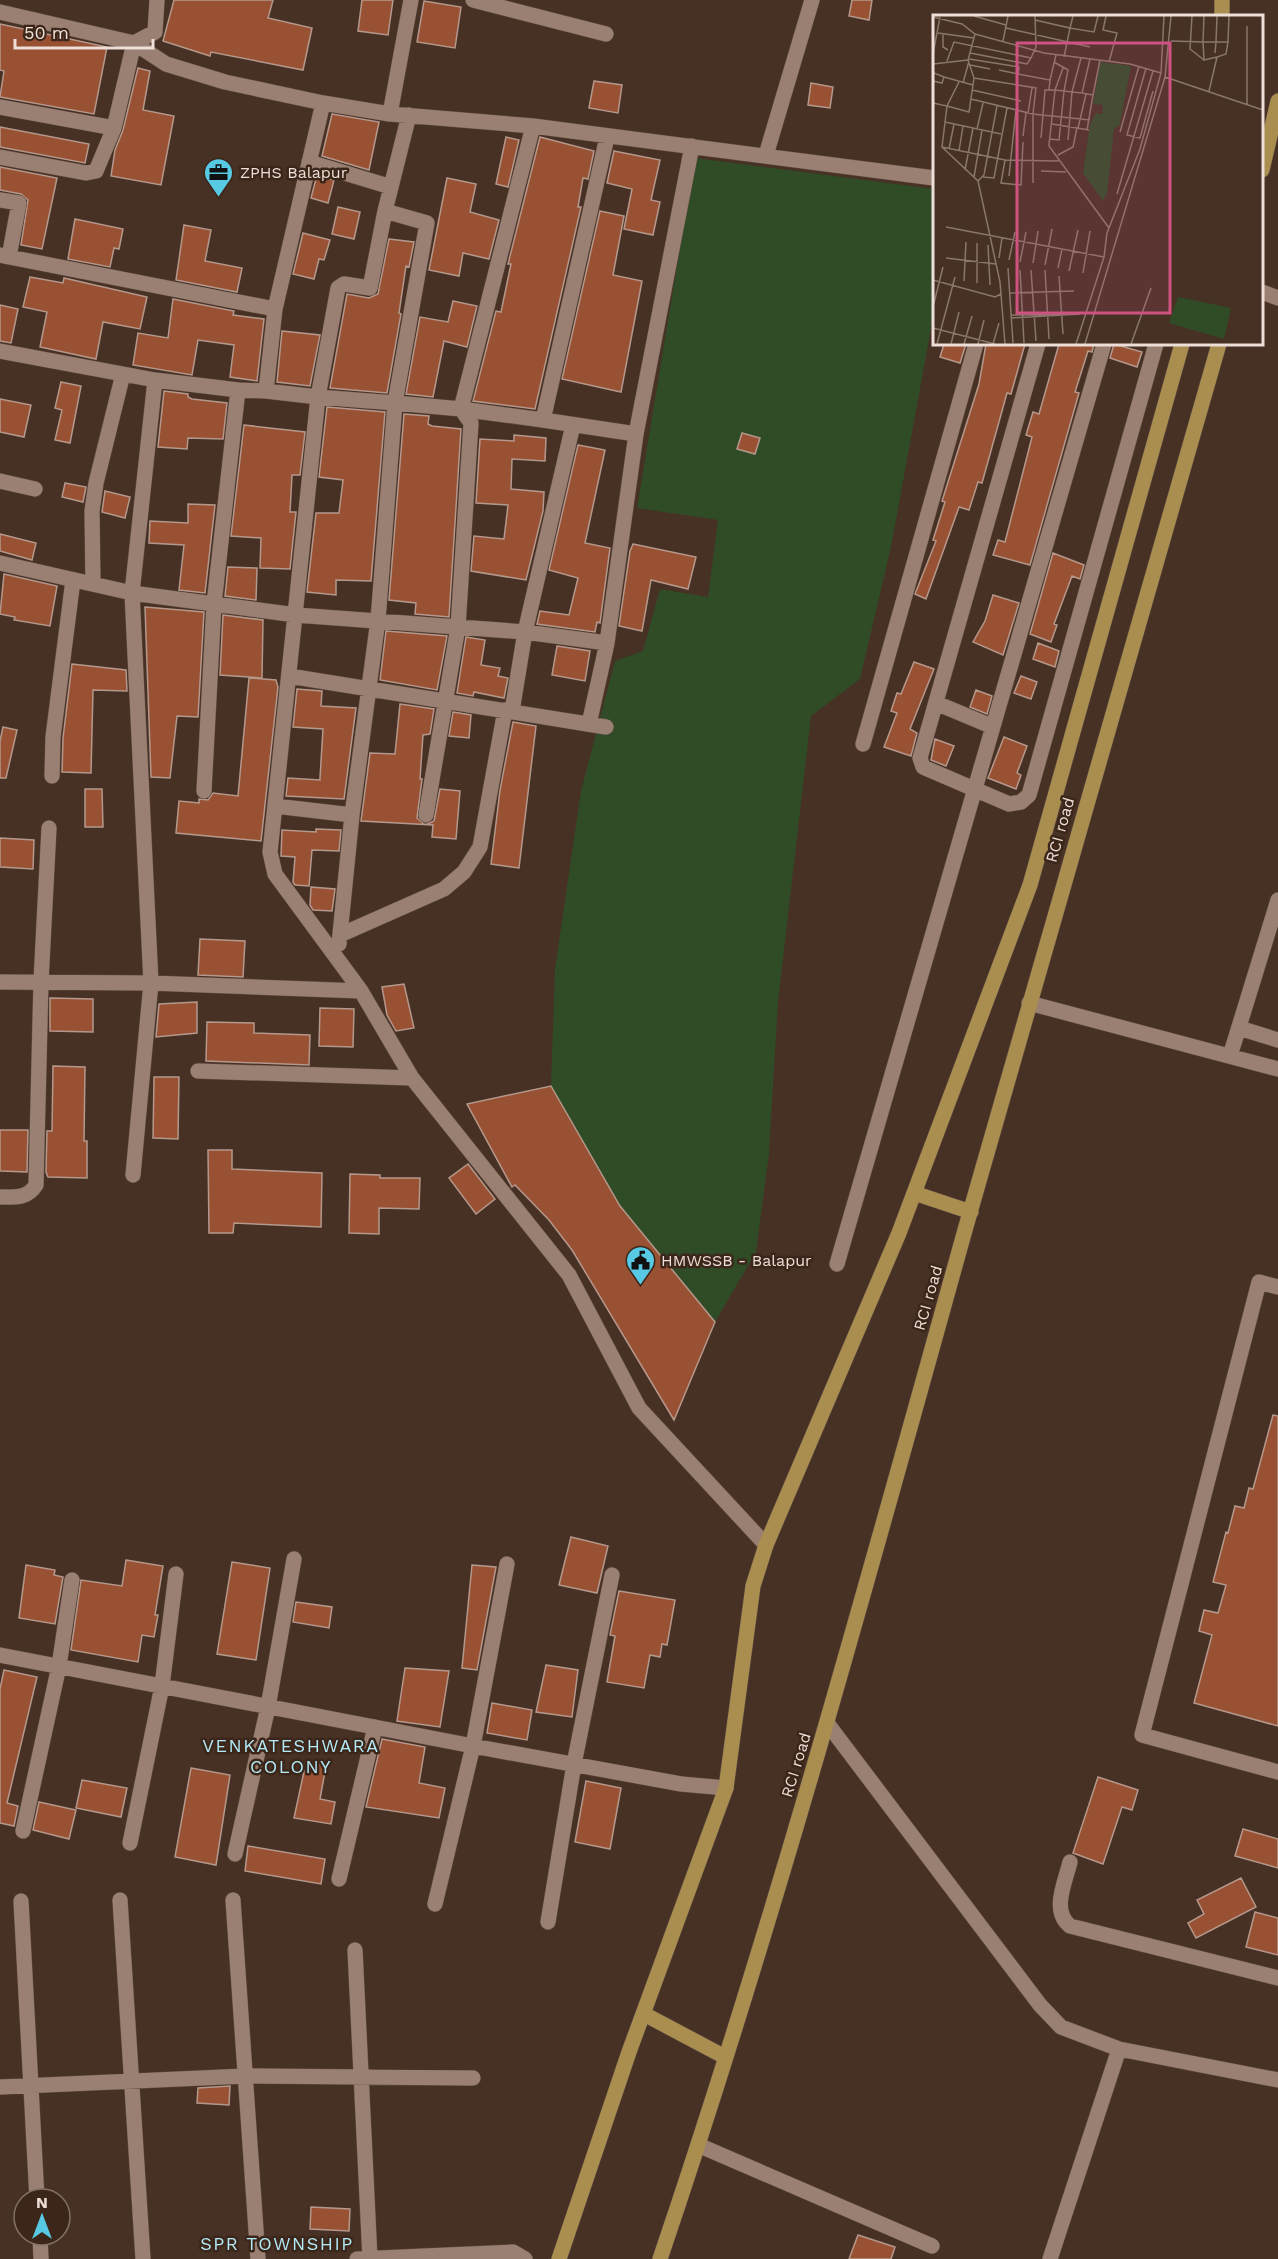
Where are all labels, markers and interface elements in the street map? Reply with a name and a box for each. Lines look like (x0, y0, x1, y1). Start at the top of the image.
scale bar (15, 12, 153, 50)
inset map (933, 15, 1263, 345)
text: 50 m (24, 22, 69, 43)
office icon: ZPHS Balapur (203, 156, 235, 198)
place label: ZPHS Balapur (240, 163, 348, 182)
street label: RCI road (1042, 795, 1078, 865)
public building icon: HMWSSB - Balapur (624, 1244, 656, 1286)
place label: HMWSSB - Balapur (661, 1251, 812, 1270)
street label: RCI road (910, 1263, 946, 1333)
street label: RCI road (777, 1730, 815, 1800)
district label: VENKATESHWARA COLONY (202, 1735, 380, 1777)
north arrow (12, 2187, 72, 2247)
text: N (36, 2193, 48, 2212)
district label: SPR TOWNSHIP (200, 2233, 354, 2254)

